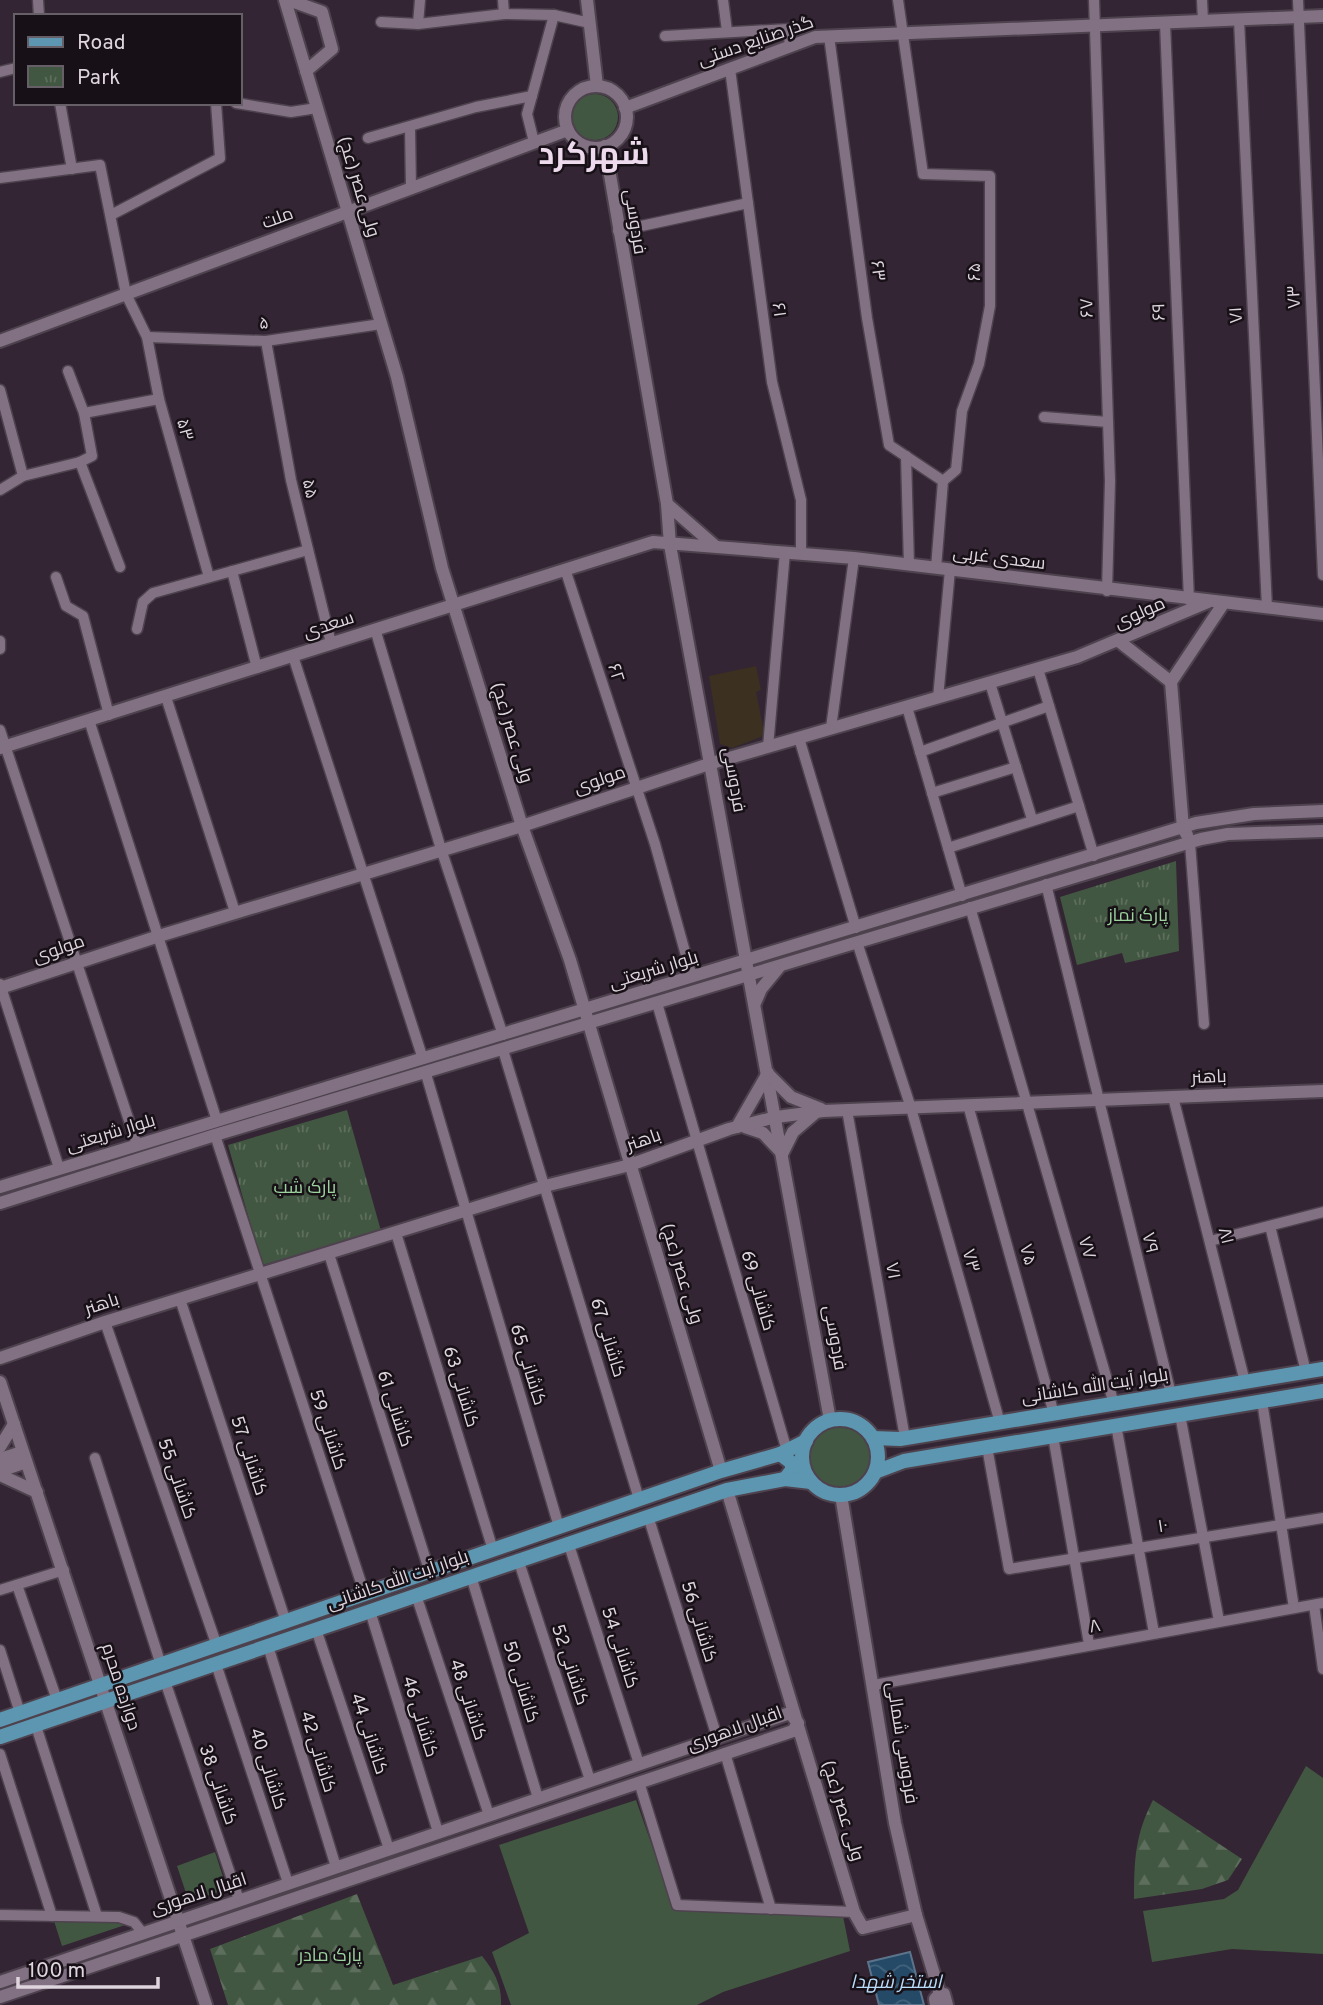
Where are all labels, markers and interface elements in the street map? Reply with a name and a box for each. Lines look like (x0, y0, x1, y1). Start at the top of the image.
street label: گذر صنایع دستی (695, 11, 817, 73)
legend (14, 14, 242, 105)
text: Road (77, 30, 126, 57)
text: Park (77, 65, 120, 92)
street label: ولی عصر (عج) (332, 134, 384, 240)
district label: شهرکرد (538, 136, 650, 176)
street label: فردوسی (618, 188, 650, 256)
street label: ملت (259, 203, 297, 235)
street label: ۶۳ (864, 259, 890, 283)
street label: ۶۵ (964, 263, 987, 281)
street label: ۷۳ (1283, 285, 1307, 309)
street label: ۶۷ (1076, 298, 1100, 318)
street label: ۶۱ (766, 301, 790, 319)
street label: ۶۹ (1148, 303, 1172, 321)
street label: ۷۱ (1225, 306, 1249, 324)
street label: ۵ (259, 312, 269, 336)
street label: ۵۳ (170, 416, 198, 444)
street label: ۵۵ (296, 477, 322, 501)
street label: سعدی غربی (951, 542, 1047, 576)
street label: مولوی (1111, 593, 1169, 635)
street label: سعدی (301, 607, 357, 645)
street label: ۶۲ (601, 661, 629, 685)
street label: ولی عصر (عج) (485, 680, 537, 786)
street label: فردوسی (716, 746, 750, 814)
street label: مولوی (571, 761, 629, 801)
park label: پارک نماز (1107, 905, 1168, 928)
street label: مولوی (30, 930, 88, 970)
street label: بلوار شریعتی (607, 947, 701, 995)
street label: باهنر (1190, 1066, 1227, 1090)
street label: بلوار شریعتی (64, 1110, 158, 1158)
street label: باهنر (623, 1124, 664, 1158)
park label: پارک شب (274, 1177, 337, 1200)
street label: ولی عصر (عج) (655, 1221, 707, 1327)
street label: ۸۱ (1212, 1225, 1238, 1247)
street label: ۷۹ (1135, 1230, 1163, 1256)
street label: ۷۷ (1072, 1234, 1100, 1262)
street label: ۷۵ (1013, 1242, 1041, 1268)
street label: ۷۳ (956, 1247, 984, 1275)
street label: کاشانی 69 (735, 1248, 779, 1334)
street label: ۷۱ (879, 1261, 905, 1281)
street label: باهنر (81, 1289, 122, 1322)
street label: کاشانی 67 (584, 1296, 630, 1380)
street label: فردوسی (817, 1304, 851, 1372)
street label: کاشانی 65 (504, 1322, 550, 1408)
street label: کاشانی 63 (437, 1344, 483, 1430)
street label: بلوار آیت الله کاشانی (1019, 1362, 1170, 1410)
street label: کاشانی 61 (371, 1368, 417, 1450)
street label: کاشانی 59 (303, 1387, 351, 1473)
street label: کاشانی 57 (224, 1413, 272, 1499)
street label: کاشانی 55 (151, 1436, 201, 1522)
street label: ۱۰ (1156, 1515, 1170, 1539)
street label: بلوار آیت الله کاشانی (323, 1544, 472, 1616)
street label: کاشانی 56 (675, 1579, 721, 1665)
street label: کاشانی 54 (595, 1604, 643, 1692)
street label: ۸ (1087, 1615, 1103, 1639)
street label: کاشانی 52 (545, 1622, 593, 1708)
street label: کاشانی 50 (497, 1638, 543, 1726)
street label: دوازده محرم (95, 1640, 145, 1734)
street label: کاشانی 48 (443, 1657, 491, 1743)
street label: کاشانی 46 (396, 1674, 442, 1760)
street label: فردوسی شمالی (880, 1680, 922, 1806)
street label: کاشانی 44 (344, 1690, 392, 1778)
street label: اقبال لاهوری (684, 1702, 786, 1758)
street label: کاشانی 42 (294, 1709, 340, 1795)
street label: کاشانی 40 (243, 1725, 291, 1813)
street label: کاشانی 38 (193, 1742, 241, 1828)
street label: ولی عصر (عج) (816, 1758, 868, 1864)
street label: اقبال لاهوری (148, 1869, 250, 1921)
park label: پارک مادر (297, 1945, 362, 1968)
scale bar (18, 1946, 158, 1990)
text: 100 m (28, 1958, 85, 1985)
water label: استخر شهدا (850, 1971, 944, 1995)

